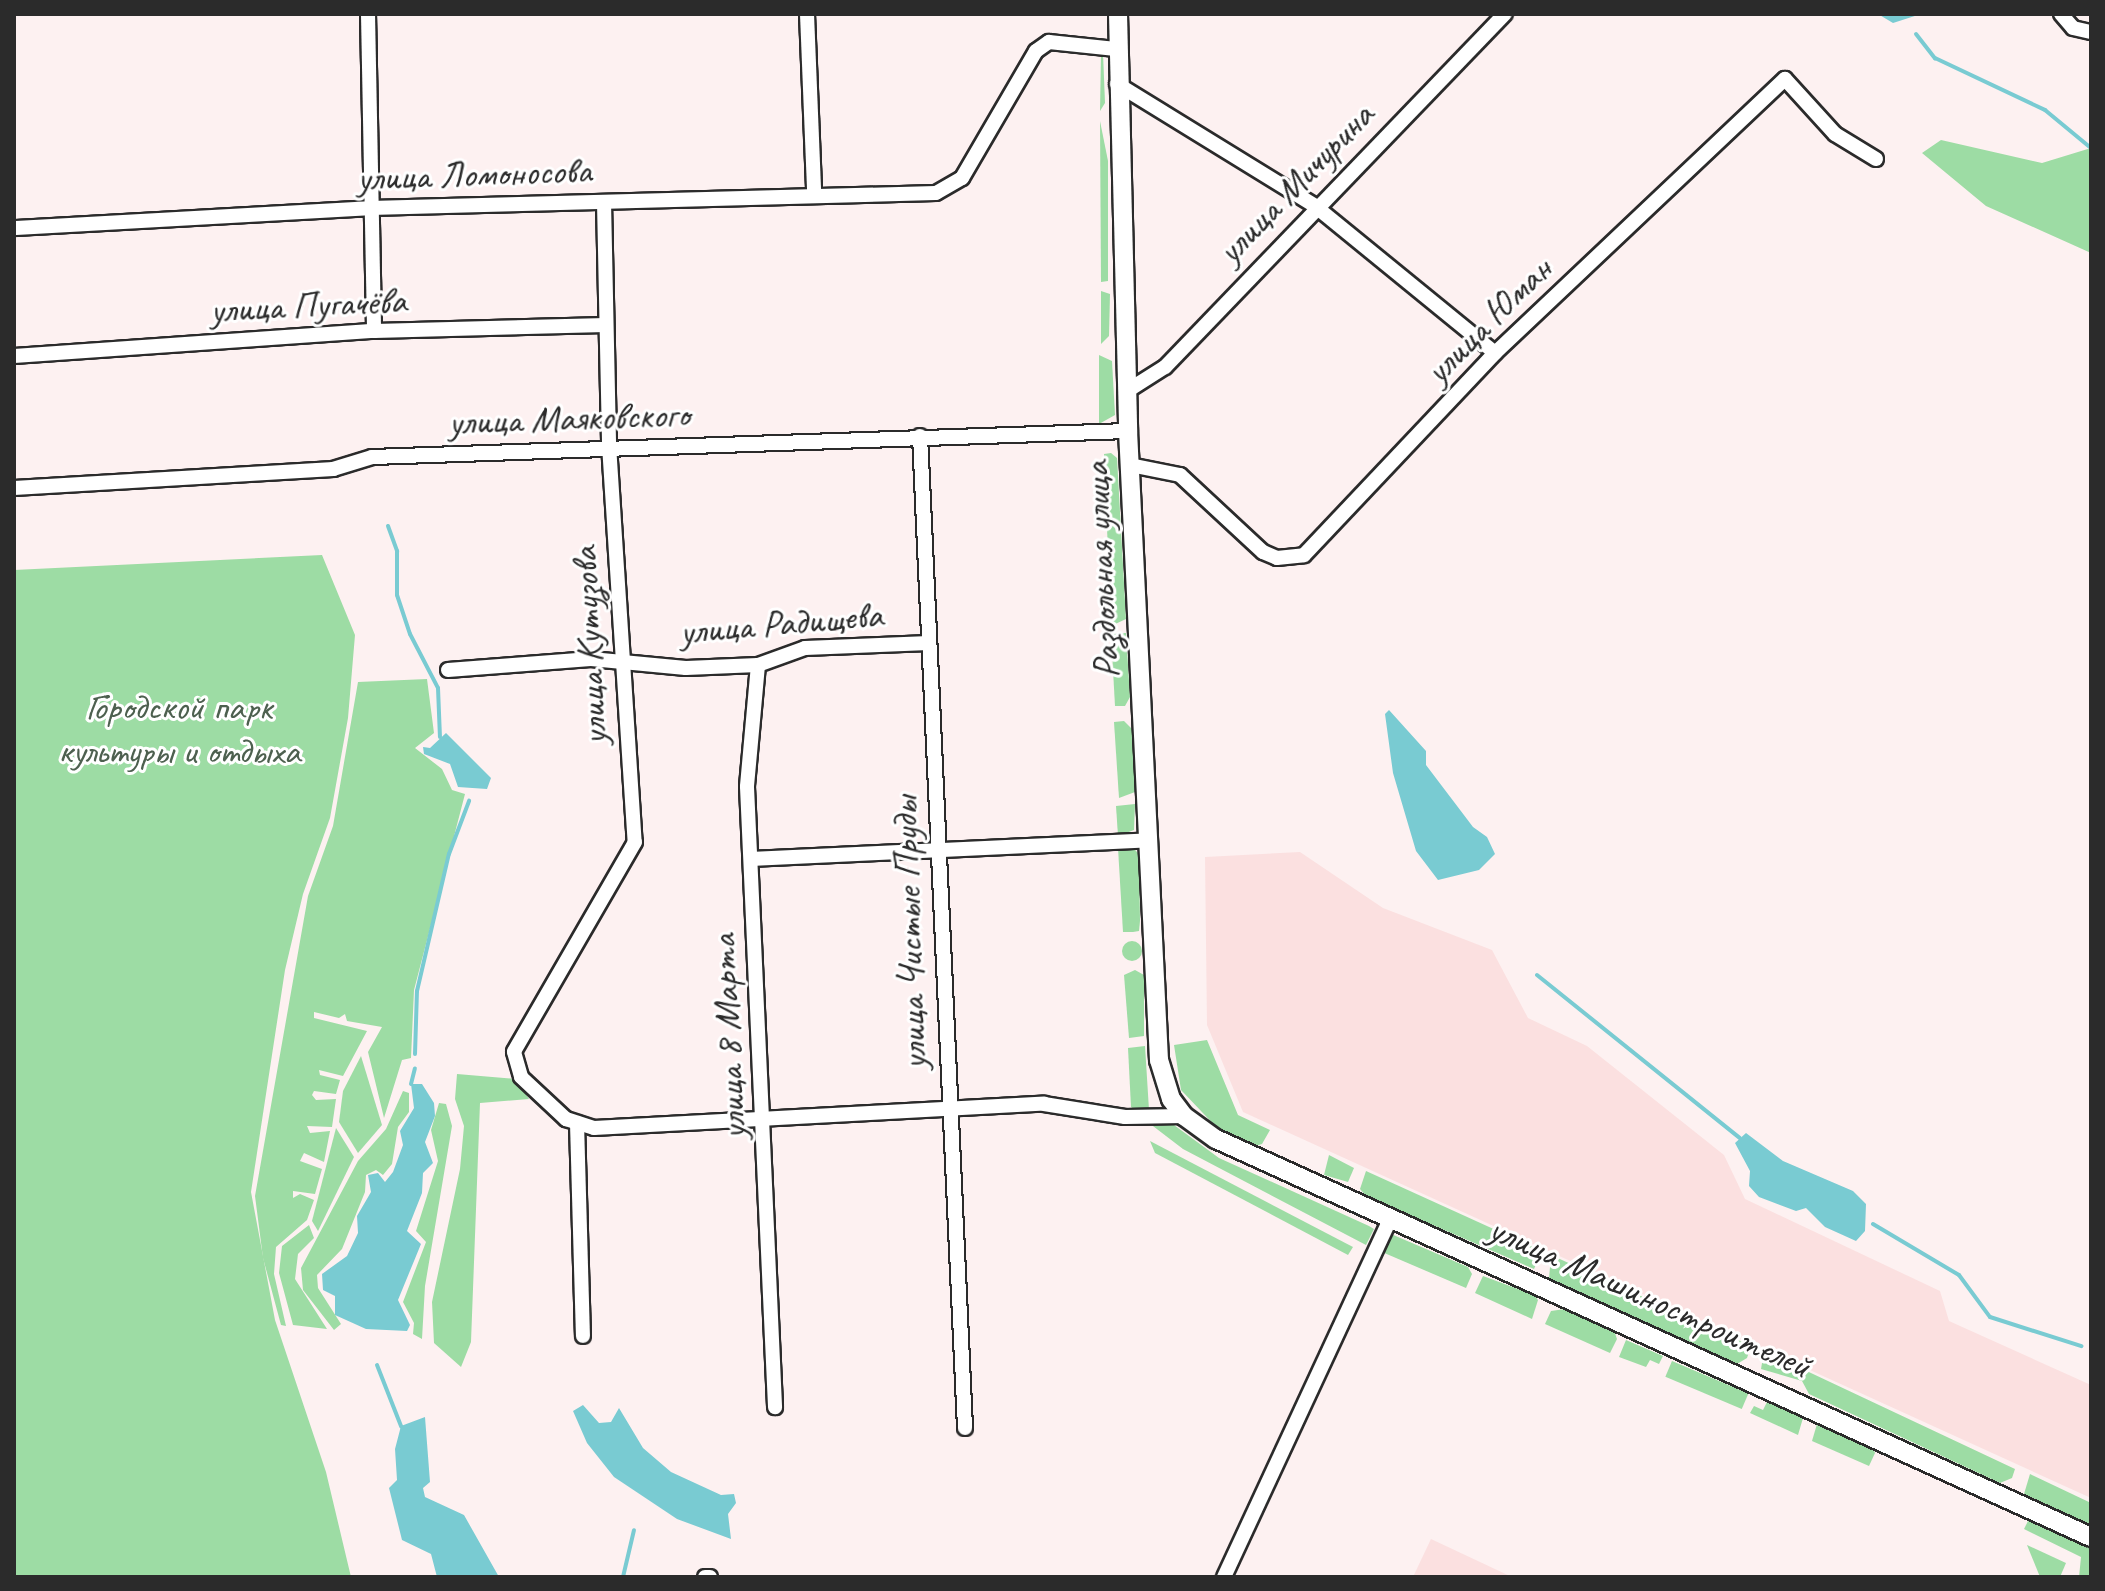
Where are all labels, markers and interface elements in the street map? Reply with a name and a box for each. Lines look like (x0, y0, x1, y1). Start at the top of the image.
street label: улица Мичурина (1206, 92, 1384, 274)
street label: улица Ломоносова (356, 147, 592, 201)
street label: улица Юман (1415, 247, 1561, 393)
street label: улица Пугачёва (208, 277, 408, 333)
street label: улица Маяковского (447, 391, 691, 445)
street label: Раздольная улица (1072, 459, 1130, 681)
street label: улица Кутузова (561, 546, 617, 746)
street label: улица Радищева (675, 591, 887, 655)
park label: Городской парк культуры и отдыха (58, 684, 300, 774)
street label: улица Чистые Пруды (881, 794, 937, 1072)
street label: улица 8 Марта (700, 933, 756, 1141)
street label: улица Машиностроителей (1482, 1206, 1818, 1388)

